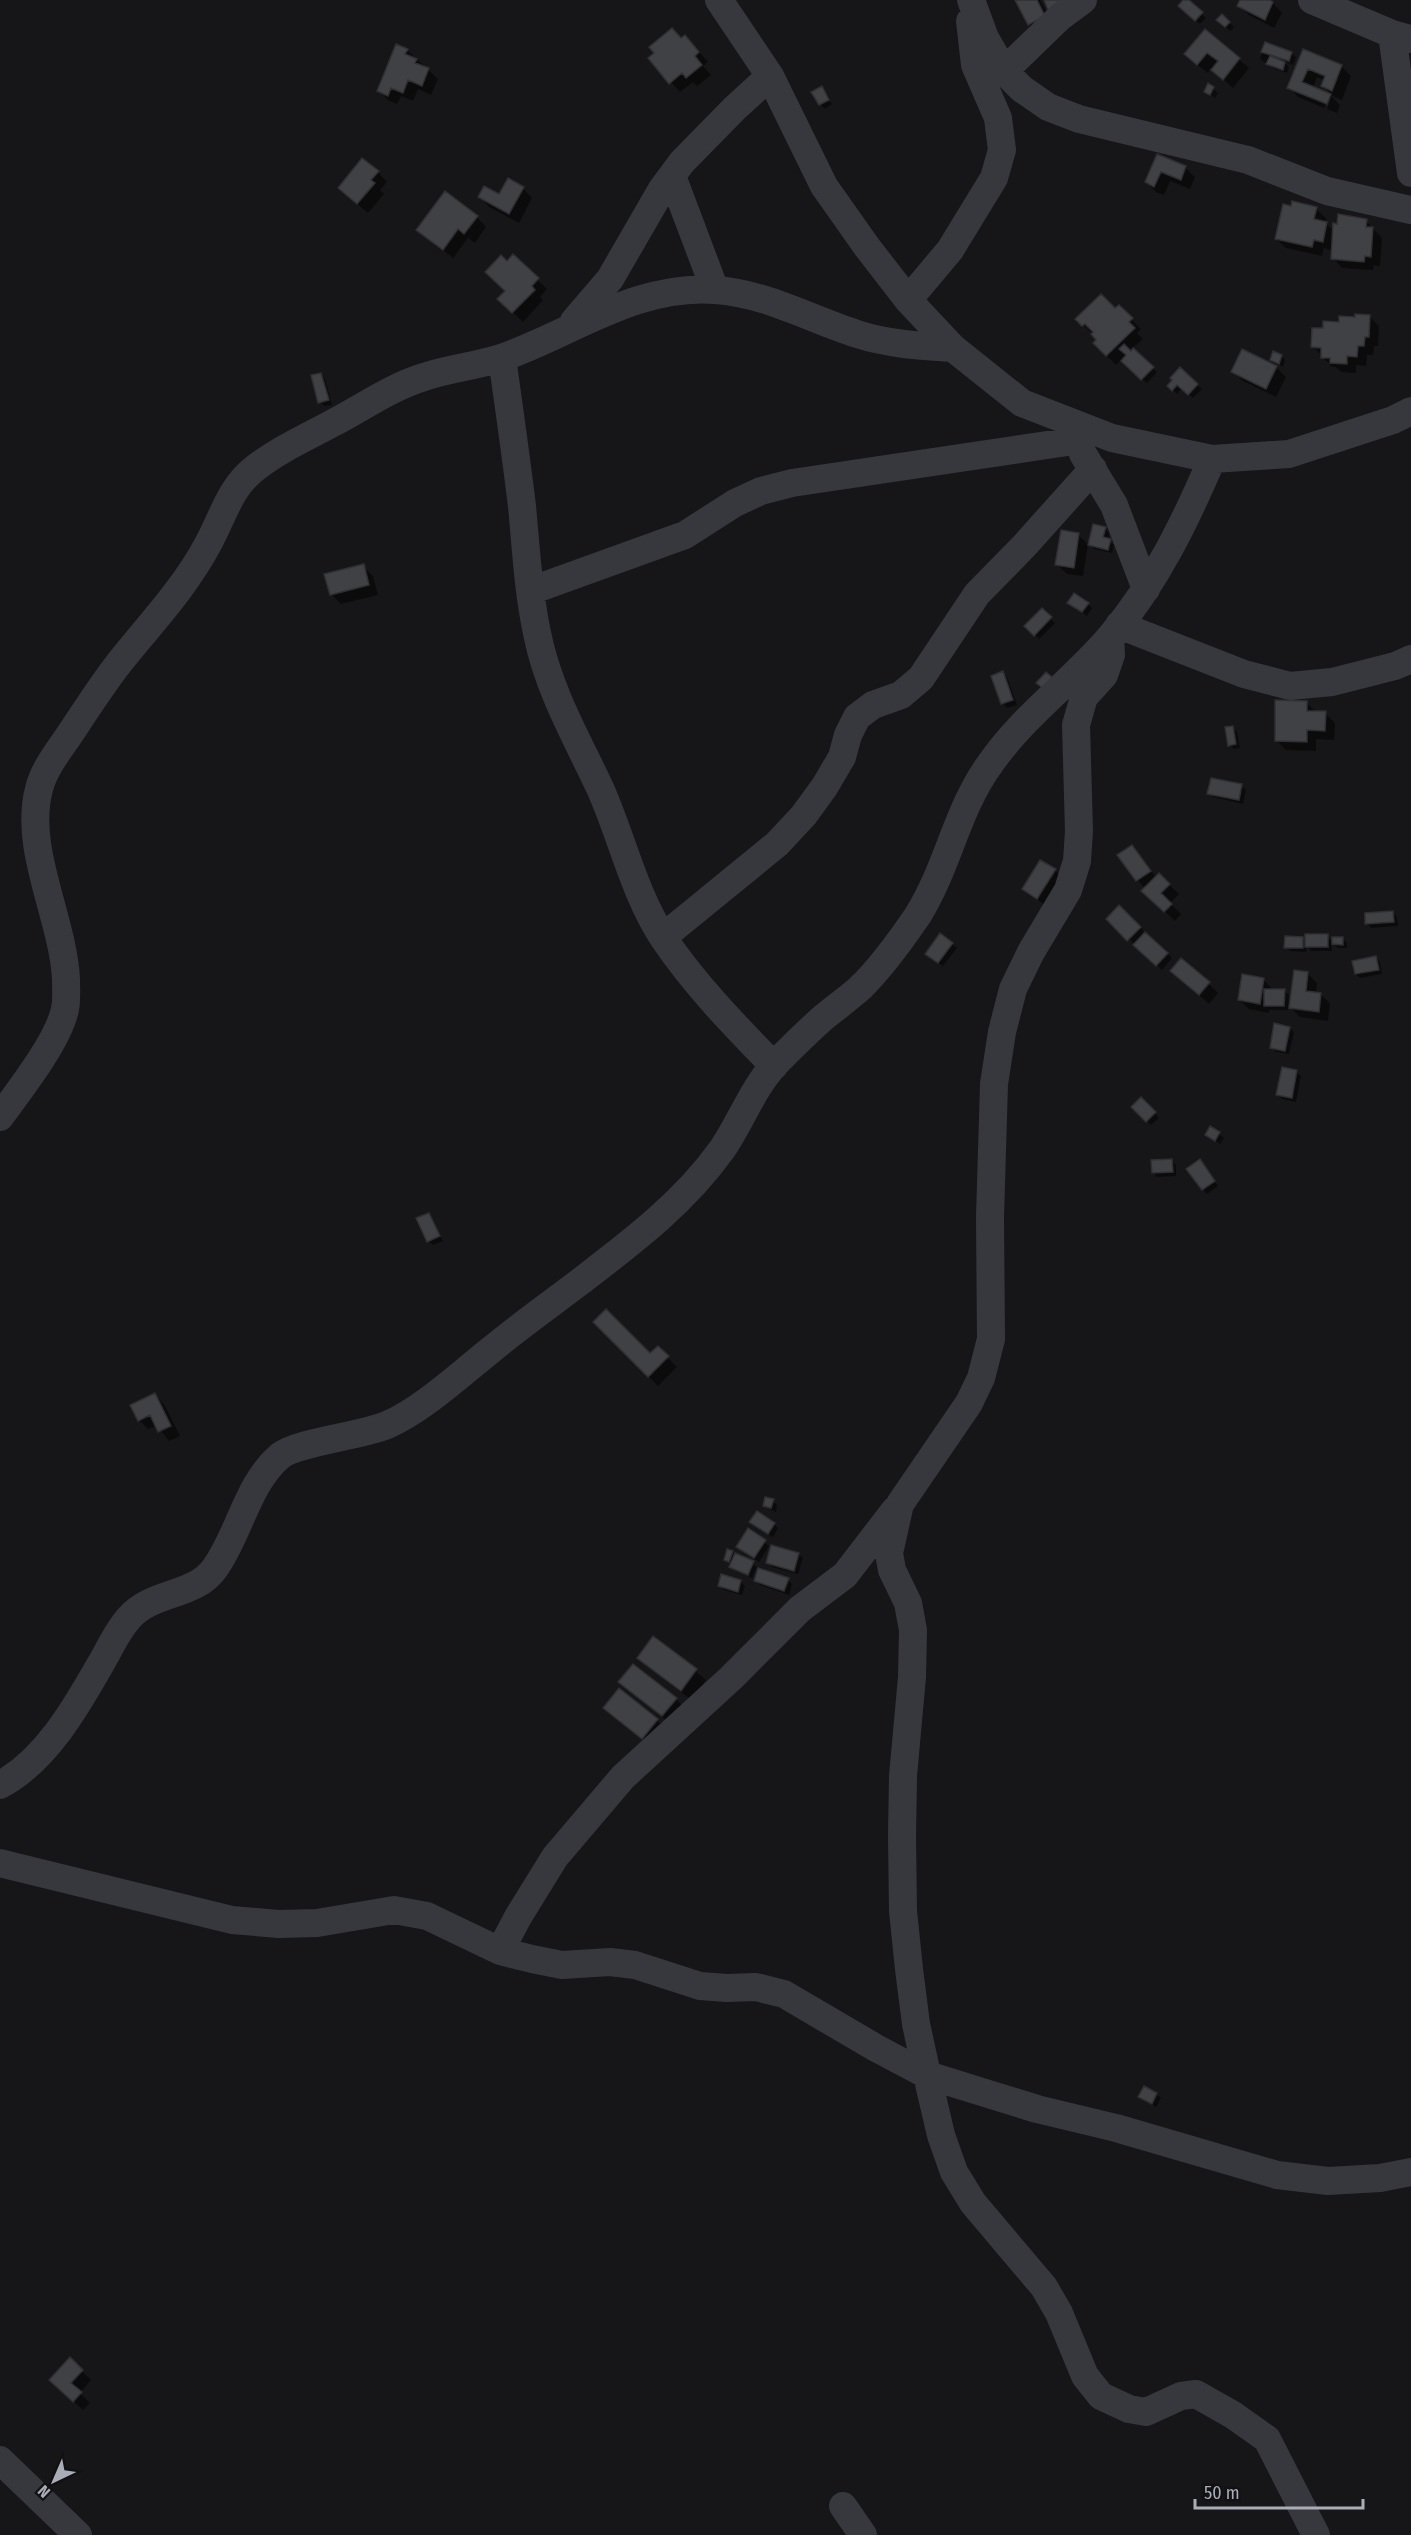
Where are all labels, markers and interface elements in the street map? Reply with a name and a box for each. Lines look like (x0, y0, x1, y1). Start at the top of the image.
north arrow (24, 2451, 84, 2511)
scale bar (1195, 2472, 1363, 2510)
text: N (34, 2481, 54, 2502)
text: 50 m (1204, 2482, 1240, 2504)

